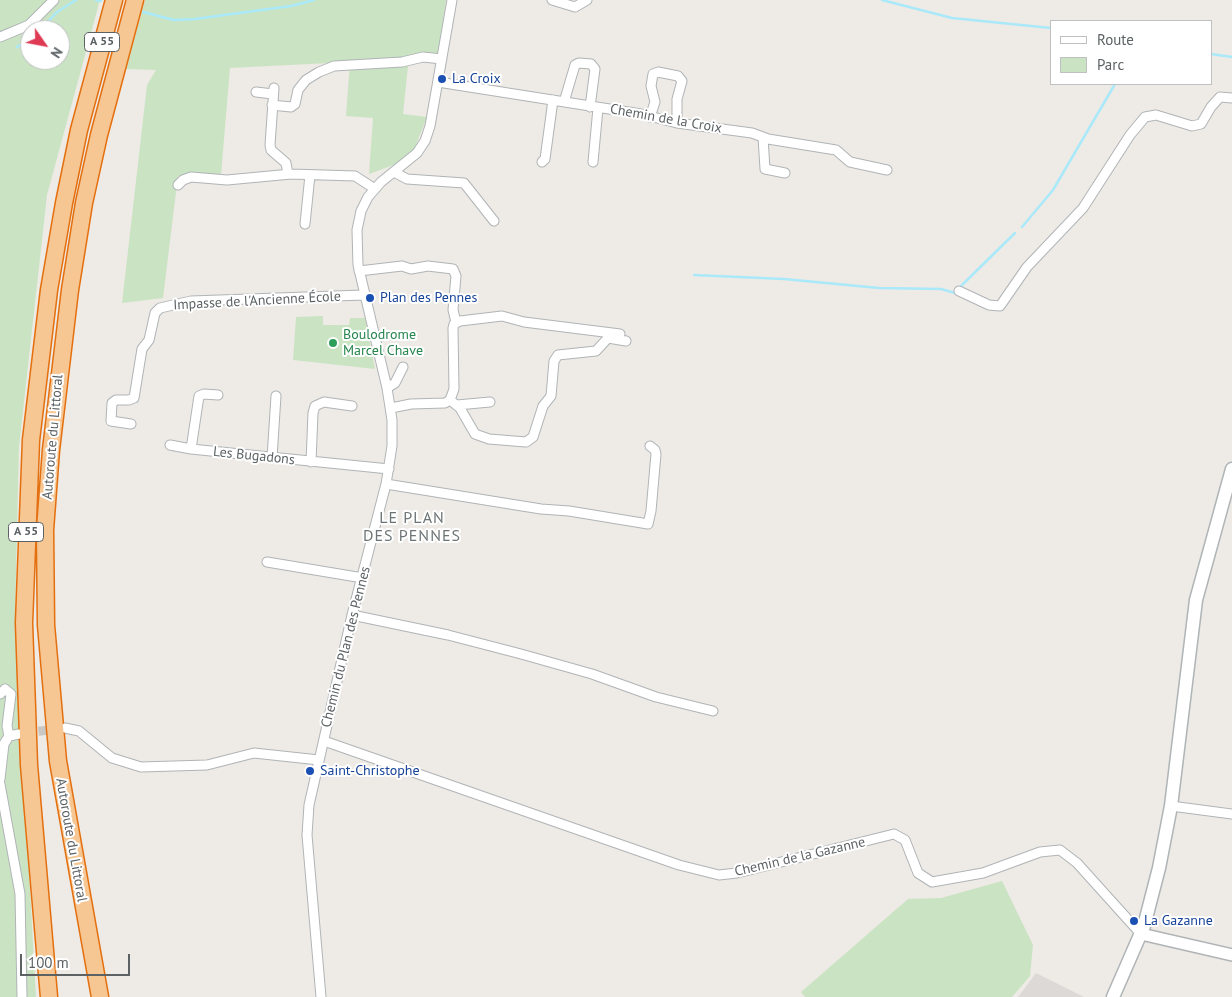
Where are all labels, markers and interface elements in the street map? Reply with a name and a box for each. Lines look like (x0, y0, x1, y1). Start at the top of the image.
north arrow (20, 20, 70, 70)
legend (1050, 20, 1212, 85)
text: Route (1097, 30, 1134, 49)
road number: A 55 (84, 32, 120, 52)
text: N (47, 44, 67, 61)
text: Parc (1097, 55, 1124, 74)
place label: La Croix (452, 71, 501, 87)
marker: La Croix (436, 73, 448, 85)
street label: Chemin de la Croix (609, 101, 723, 137)
street label: Impasse de l'Ancienne École (173, 288, 341, 314)
place label: Plan des Pennes (380, 290, 477, 306)
marker: Plan des Pennes (364, 292, 376, 304)
place label: Boulodrome Marcel Chave (343, 327, 423, 360)
marker: Boulodrome Marcel Chave (327, 337, 339, 349)
street label: Autoroute du Littoral (39, 374, 67, 500)
street label: Les Bugadons (212, 443, 296, 469)
district label: LE PLAN DES PENNES (362, 508, 462, 546)
road number: A 55 (8, 522, 44, 542)
street label: Chemin du Plan des Pennes (318, 565, 374, 729)
place label: Saint-Christophe (320, 763, 420, 779)
marker: Saint-Christophe (304, 765, 316, 777)
street label: Autoroute du Littoral (52, 777, 90, 903)
street label: Chemin de la Gazanne (733, 834, 867, 880)
place label: La Gazanne (1144, 913, 1213, 929)
marker: La Gazanne (1128, 915, 1140, 927)
scale bar (22, 944, 132, 976)
text: 100 m (28, 953, 69, 972)

